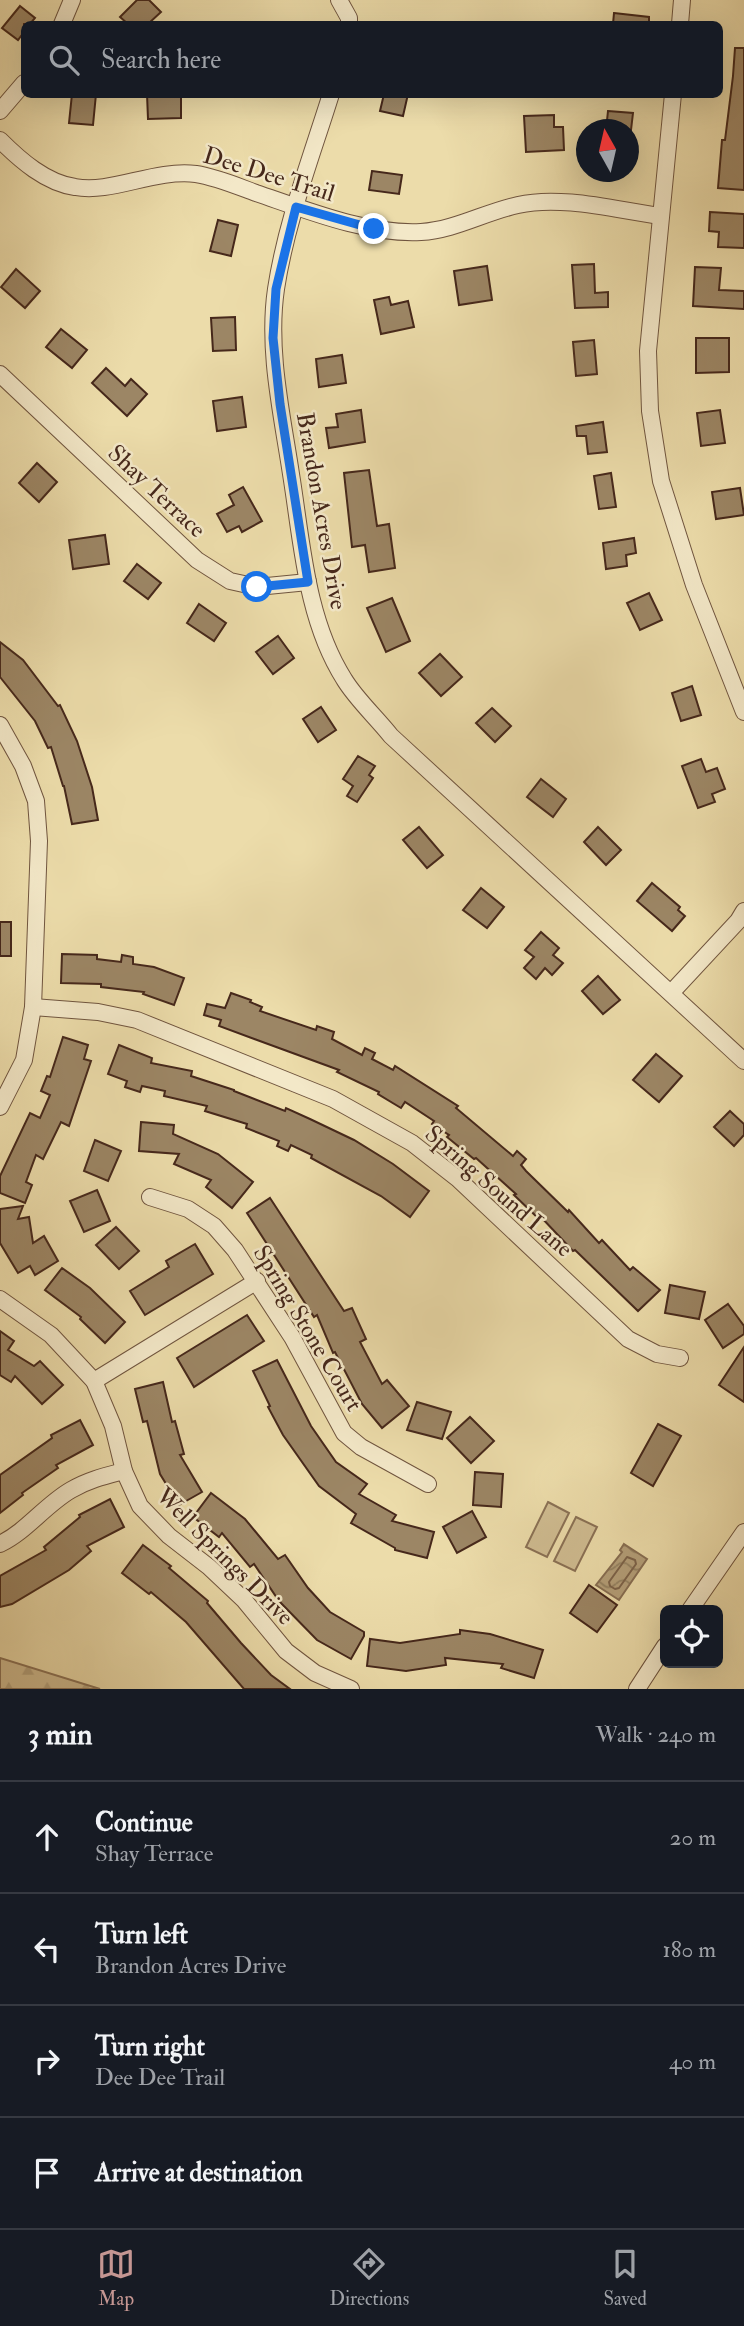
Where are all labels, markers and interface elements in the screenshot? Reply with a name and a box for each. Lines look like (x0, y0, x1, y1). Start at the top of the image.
search box (21, 21, 723, 98)
icon: search (45, 41, 83, 79)
text: Search here (101, 44, 221, 76)
north arrow (576, 119, 639, 182)
street label: Dee Dee Trail (199, 140, 338, 209)
route end (358, 213, 389, 244)
street label: Brandon Acres Drive (289, 410, 354, 612)
street label: Shay Terrace (101, 438, 212, 545)
route start (241, 571, 272, 602)
street label: Spring Sound Lane (418, 1119, 579, 1264)
street label: Spring Stone Court (246, 1240, 369, 1417)
street label: Well Springs Drive (148, 1480, 300, 1632)
map controls (660, 1605, 723, 1668)
button: locate (660, 1605, 723, 1668)
text: 3 min (28, 1716, 93, 1753)
text: Walk · 240 m (596, 1720, 716, 1749)
text: Continue (95, 1807, 193, 1839)
icon: ahead (28, 1818, 66, 1856)
text: 20 m (670, 1823, 716, 1852)
text: Shay Terrace (95, 1839, 213, 1868)
text: Turn left (95, 1919, 188, 1951)
icon: left (28, 1930, 66, 1968)
text: 180 m (663, 1935, 716, 1964)
text: Brandon Acres Drive (95, 1951, 286, 1980)
text: Turn right (95, 2031, 205, 2063)
icon: right (28, 2042, 66, 2080)
text: 40 m (669, 2047, 716, 2076)
text: Dee Dee Trail (95, 2063, 225, 2092)
icon: arrive (28, 2154, 66, 2192)
text: Arrive at destination (95, 2157, 303, 2189)
tab: Map (97, 2245, 135, 2311)
tab: Directions (329, 2245, 409, 2311)
tab: Saved (603, 2245, 647, 2311)

